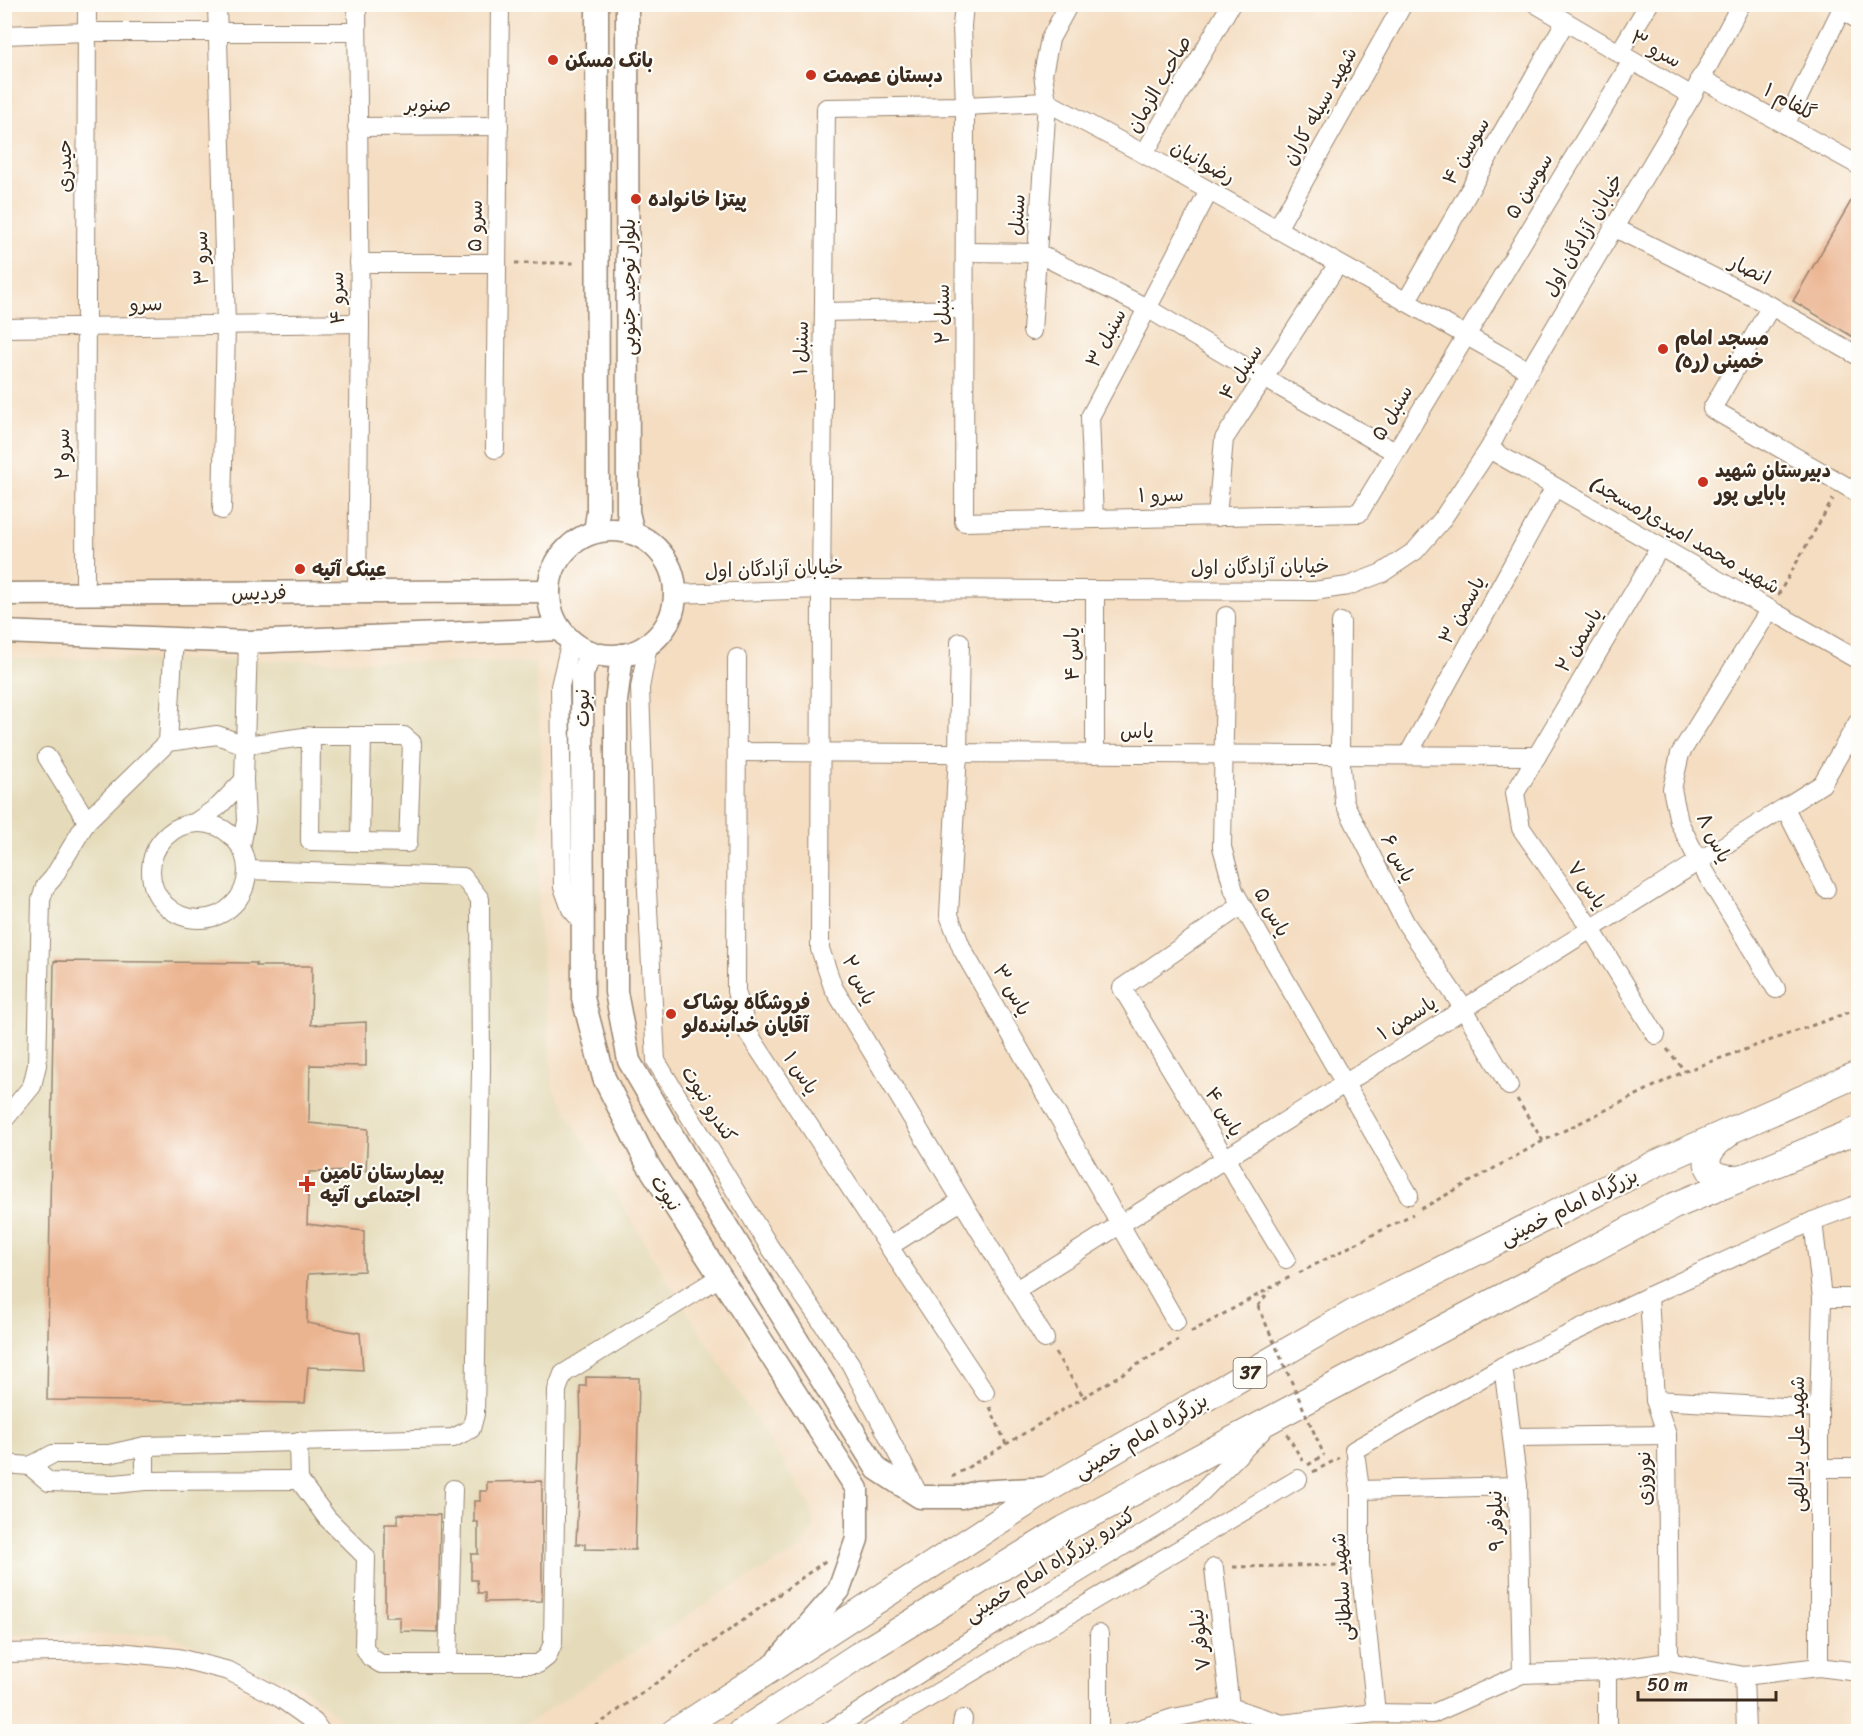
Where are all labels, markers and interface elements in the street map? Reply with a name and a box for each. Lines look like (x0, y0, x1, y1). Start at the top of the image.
street label: سرو ۳ (1624, 20, 1688, 78)
street label: صاحب الزمان (1117, 28, 1201, 140)
street label: شهید سیله کاران (1273, 40, 1367, 172)
place label: بانک مسکن (565, 43, 653, 78)
marker: بانک مسکن (546, 53, 560, 67)
place label: دبستان عصمت (823, 58, 943, 93)
marker: دبستان عصمت (804, 68, 818, 82)
street label: گلفام ۱ (1757, 73, 1823, 131)
street label: صنوبر (403, 87, 451, 122)
street label: سوسن ۴ (1432, 110, 1500, 192)
street label: رضوانیان (1164, 130, 1242, 194)
street label: حیدری (47, 139, 82, 193)
street label: سوسن ۵ (1495, 146, 1563, 226)
street label: خیابان آزادگان اول (1533, 166, 1633, 304)
place label: پیتزا خانواده (648, 182, 747, 217)
marker: پیتزا خانواده (629, 192, 643, 206)
street label: سنبل (998, 193, 1036, 237)
street label: سرو ۵ (457, 200, 493, 252)
street label: بلوار توحید جنوبی (611, 218, 646, 356)
street label: سرو ۳ (183, 230, 219, 286)
street label: انصار (1721, 244, 1777, 295)
street label: سرو ۴ (319, 271, 355, 325)
street label: سنبل ۲ (925, 284, 960, 344)
street label: سرو (128, 286, 163, 322)
street label: سنبل ۳ (1076, 302, 1136, 374)
street label: سنبل ۱ (783, 321, 819, 375)
place label: مسجد امام خمینی (ره) (1675, 321, 1769, 379)
street label: سنبل ۴ (1209, 337, 1273, 407)
marker: مسجد امام خمینی (ره) (1656, 342, 1670, 356)
street label: سنبل ۵ (1361, 378, 1423, 448)
street label: سرو ۲ (45, 428, 80, 480)
place label: دبیرستان شهید بابایی پور (1713, 453, 1831, 511)
street label: (مسجد)شهید محمد امیدی (1583, 466, 1787, 604)
marker: دبیرستان شهید بابایی پور (1696, 475, 1710, 489)
street label: سرو ۱ (1138, 477, 1184, 513)
street label: خیابان آزادگان اول (1190, 548, 1330, 586)
street label: خیابان آزادگان اول (704, 549, 844, 589)
place label: عینک آتیه (312, 552, 387, 587)
marker: عینک آتیه (293, 562, 307, 576)
street label: یاسمن ۳ (1429, 569, 1495, 651)
street label: فردیس (231, 575, 287, 611)
street label: یاسمن ۲ (1546, 600, 1612, 680)
street label: یاس ۴ (1055, 627, 1090, 681)
street label: نبوت (565, 689, 600, 727)
street label: یاس (1120, 714, 1154, 749)
street label: یاس ۸ (1686, 806, 1742, 870)
street label: یاس ۶ (1371, 827, 1425, 889)
street label: یاس ۷ (1557, 853, 1617, 917)
street label: یاس ۵ (1244, 880, 1300, 944)
street label: یاس ۲ (832, 949, 886, 1011)
street label: یاس ۳ (983, 957, 1041, 1023)
place label: فروشگاه پوشاک آقایان خدابنده‌لو (681, 985, 810, 1043)
street label: یاسمن ۱ (1370, 986, 1444, 1050)
marker: فروشگاه پوشاک آقایان خدابنده‌لو (664, 1007, 678, 1021)
street label: یاس ۱ (774, 1044, 828, 1102)
street label: کندرو نبوت (672, 1058, 746, 1150)
street label: یاس ۴ (1195, 1080, 1253, 1144)
place label: بیمارستان تامین اجتماعی آتیه (320, 1155, 444, 1213)
street label: بزرگراه امام خمینی (1494, 1158, 1644, 1256)
street label: نبوت (641, 1167, 691, 1219)
marker: بیمارستان تامین اجتماعی آتیه (298, 1175, 316, 1193)
road number: 37 (1234, 1358, 1266, 1388)
street label: شهید علی یدالهی (1780, 1376, 1815, 1512)
street label: بزرگراه امام خمینی (1067, 1383, 1215, 1489)
street label: نوروزی (1626, 1450, 1662, 1506)
street label: نیلوفر ۹ (1477, 1490, 1515, 1552)
street label: کندرو بزرگراه امام خمینی (957, 1498, 1143, 1632)
street label: شهید سلطانی (1321, 1532, 1363, 1642)
street label: نیلوفر ۷ (1179, 1607, 1221, 1673)
scale bar (1638, 1664, 1776, 1702)
text: 50 m (1647, 1669, 1688, 1701)

